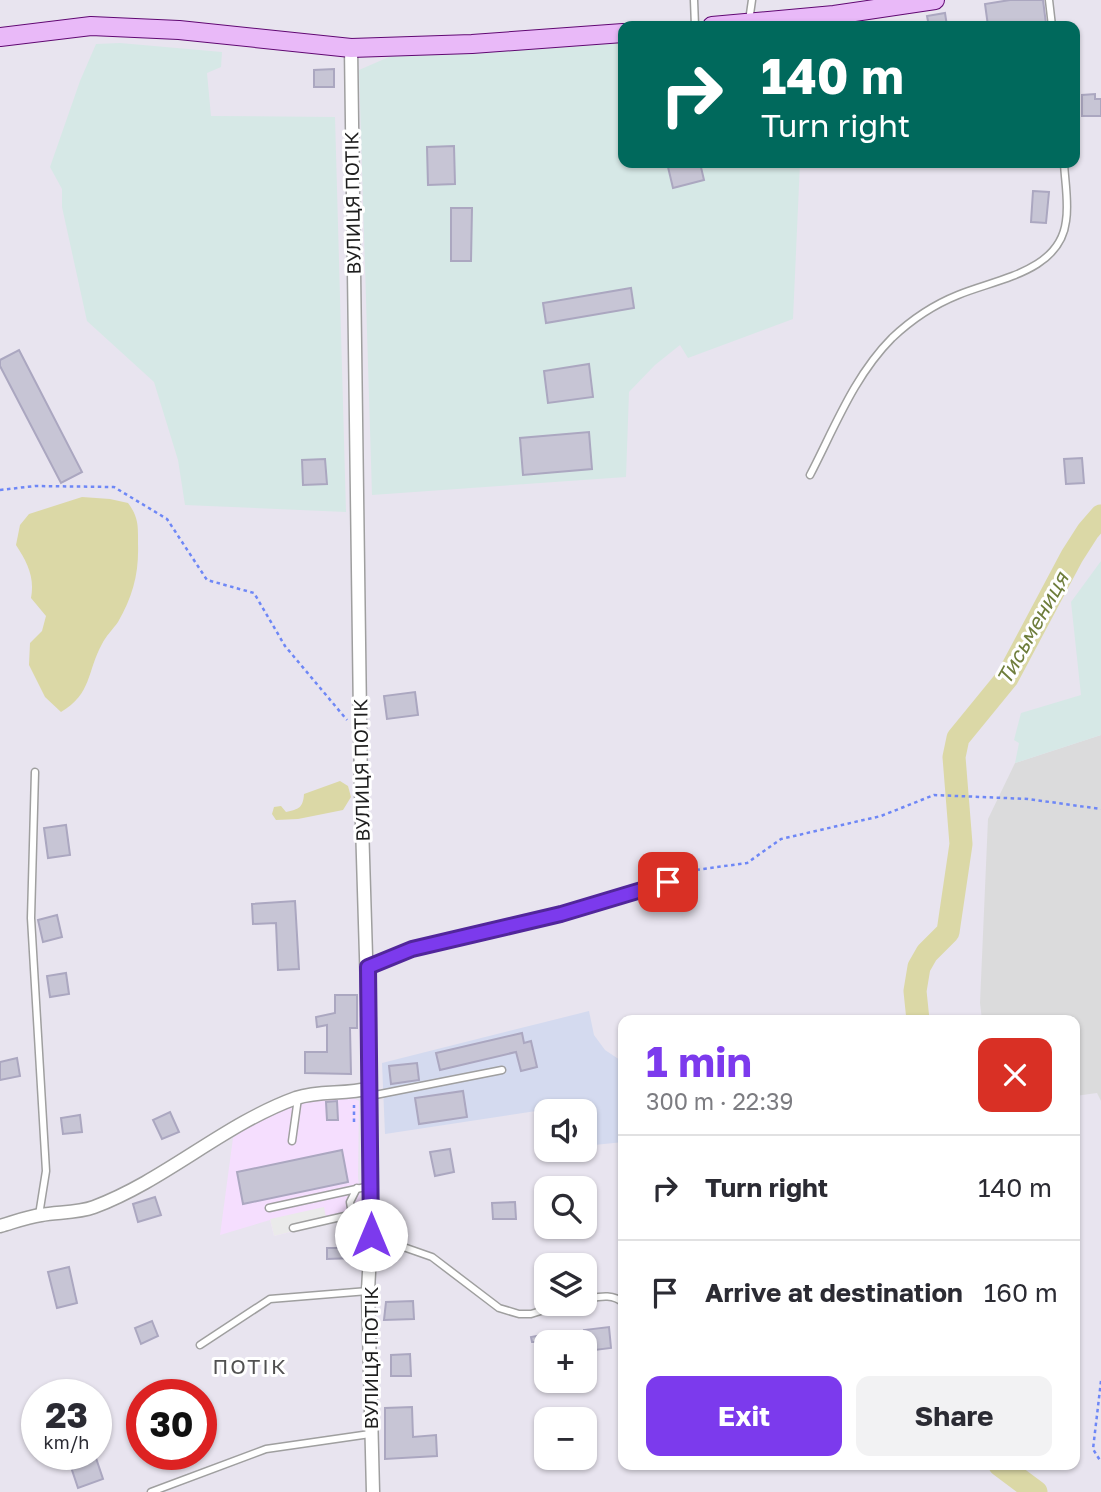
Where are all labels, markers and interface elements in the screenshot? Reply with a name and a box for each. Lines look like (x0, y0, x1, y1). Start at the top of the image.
text: 140 m (761, 46, 904, 105)
icon: right (646, 49, 737, 140)
text: Turn right (761, 106, 910, 144)
street label: ВУЛИЦЯ ПОТІК (339, 131, 365, 275)
water label: Тисьмениця (990, 565, 1075, 689)
street label: ВУЛИЦЯ ПОТІК (348, 698, 374, 842)
pin (638, 852, 698, 912)
icon: arrive (649, 863, 687, 901)
text: 1 min (646, 1036, 752, 1086)
button: close (978, 1038, 1052, 1112)
text: 300 m · 22:39 (646, 1087, 793, 1115)
map controls (534, 1099, 597, 1470)
button: sound (534, 1099, 597, 1162)
icon: right (646, 1169, 684, 1207)
text: Turn right (705, 1172, 828, 1203)
text: 140 m (978, 1172, 1052, 1203)
button: search (534, 1176, 597, 1239)
position arrow (334, 1198, 408, 1272)
button: layers (534, 1253, 597, 1316)
icon: arrive (646, 1274, 684, 1312)
text: Arrive at destination (705, 1277, 963, 1308)
text: 160 m (984, 1277, 1058, 1308)
street label: ВУЛИЦЯ ПОТІК (359, 1286, 382, 1430)
button: + (534, 1330, 597, 1393)
district label: ПОТІК (212, 1353, 288, 1379)
button: Exit (646, 1376, 842, 1456)
button: Share (856, 1376, 1052, 1456)
speed limit sign: 30 (126, 1379, 217, 1470)
text: 23 (45, 1394, 88, 1436)
button: − (534, 1407, 597, 1470)
text: km/h (44, 1431, 89, 1453)

